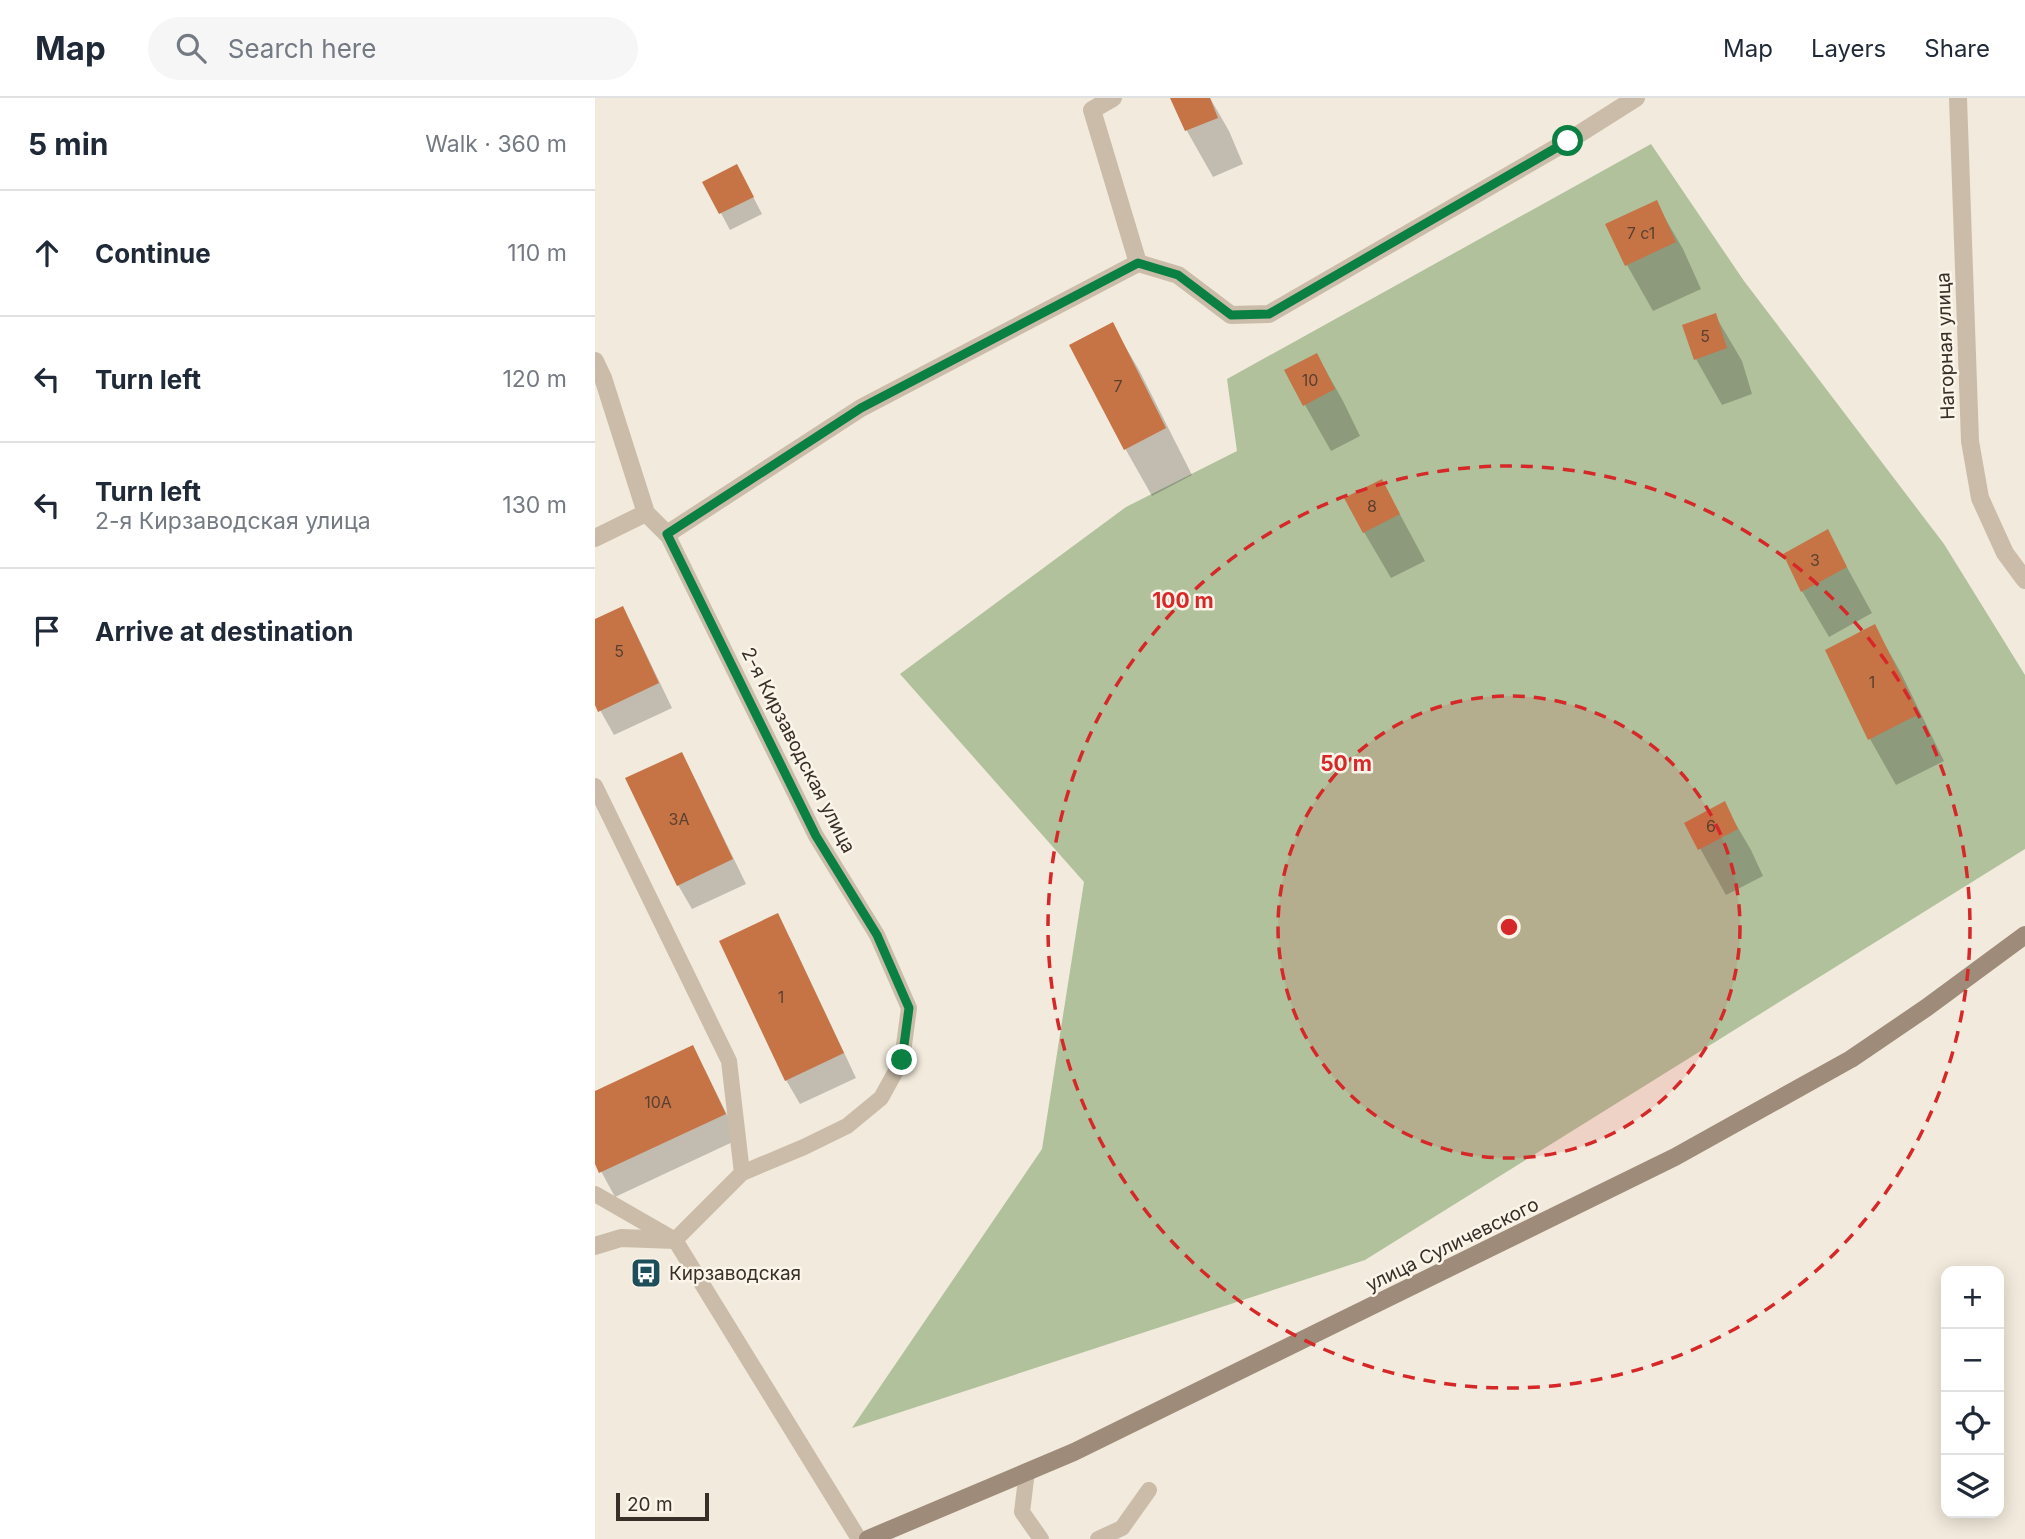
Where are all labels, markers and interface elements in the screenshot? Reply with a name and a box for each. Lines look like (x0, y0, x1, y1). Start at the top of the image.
search box (148, 17, 638, 80)
text: Map (35, 28, 106, 68)
icon: search (172, 29, 210, 67)
text: Search here (228, 33, 376, 64)
text: Map (1723, 34, 1773, 63)
text: Layers (1811, 34, 1886, 63)
text: Share (1924, 34, 1990, 63)
route start (1552, 125, 1583, 156)
text: 5 min (28, 126, 108, 162)
text: Walk · 360 m (425, 130, 567, 158)
house number: 7 с1 (1627, 223, 1655, 243)
icon: ahead (28, 234, 66, 272)
text: Continue (95, 238, 211, 269)
text: 110 m (507, 239, 567, 267)
street label: Нагорная улица (1931, 272, 1960, 420)
house number: 5 (1700, 326, 1710, 346)
icon: left (28, 360, 66, 398)
text: Turn left (95, 364, 201, 395)
text: 120 m (502, 365, 567, 393)
house number: 10 (1302, 370, 1318, 390)
house number: 7 (1113, 376, 1123, 396)
text: Turn left (95, 476, 201, 507)
icon: left (28, 486, 66, 524)
text: 130 m (502, 491, 567, 519)
house number: 8 (1367, 496, 1377, 516)
text: 2-я Кирзаводская улица (95, 507, 371, 535)
house number: 3 (1810, 550, 1820, 570)
text: 100 m (1152, 588, 1214, 613)
icon: arrive (28, 612, 66, 650)
text: Arrive at destination (95, 616, 354, 647)
house number: 5 (614, 641, 624, 661)
street label: 2-я Кирзаводская улица (737, 644, 860, 857)
house number: 1 (1869, 672, 1875, 692)
text: 50 m (1320, 751, 1372, 776)
house number: 3А (669, 809, 689, 829)
house number: 6 (1706, 816, 1716, 836)
centre of rings (1497, 915, 1521, 939)
house number: 1 (778, 987, 784, 1007)
route end (886, 1044, 917, 1075)
house number: 10А (644, 1092, 672, 1112)
street label: улица Суличевского (1362, 1193, 1542, 1296)
bus stop icon: Кирзаводская (629, 1256, 663, 1290)
place label: Кирзаводская (669, 1262, 801, 1285)
map controls (1941, 1266, 2004, 1518)
button: + (1941, 1266, 2004, 1329)
button: − (1941, 1329, 2004, 1392)
button: locate (1941, 1392, 2004, 1455)
button: layers (1941, 1455, 2004, 1518)
scale bar (616, 1490, 709, 1522)
text: 20 m (627, 1493, 673, 1516)

